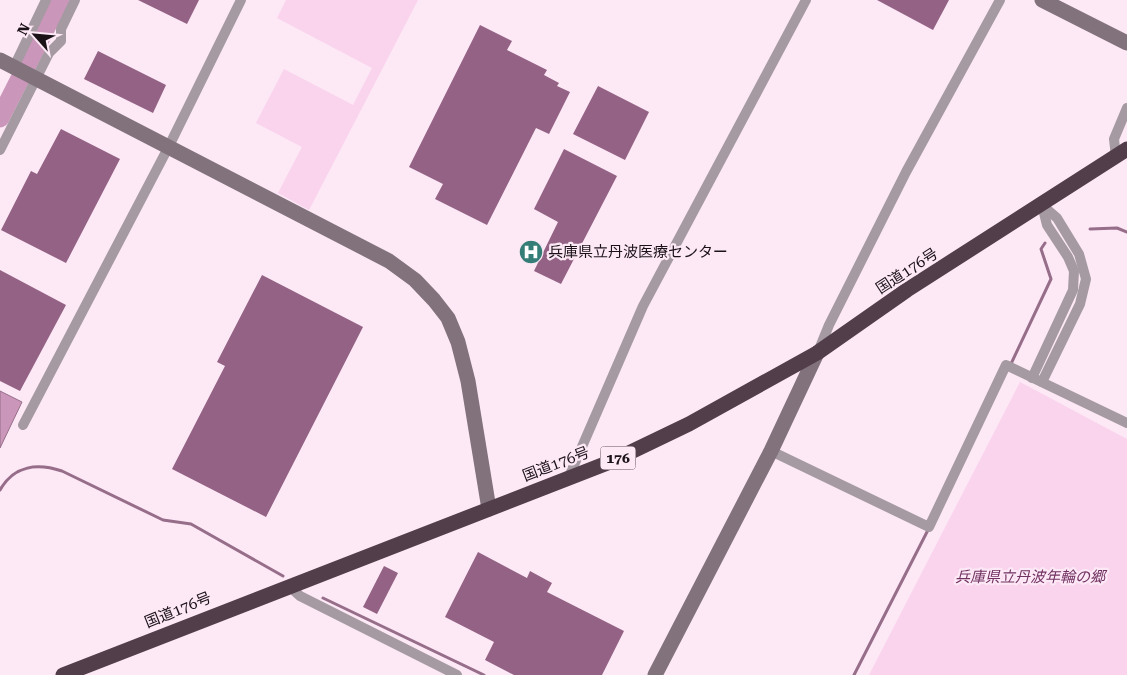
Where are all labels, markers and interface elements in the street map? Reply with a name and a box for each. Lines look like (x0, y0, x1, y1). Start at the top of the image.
north arrow (10, 10, 60, 60)
text: N (14, 20, 33, 38)
hospital icon: 兵庫県立丹波医療センター (518, 239, 544, 265)
place label: 兵庫県立丹波医療センター (548, 243, 728, 261)
street label: 国道176号 (873, 244, 941, 298)
street label: 国道176号 (520, 443, 592, 485)
road number: 176 (600, 446, 636, 469)
park label: 兵庫県立丹波年輪の郷 (955, 568, 1108, 586)
street label: 国道176号 (142, 589, 214, 631)

